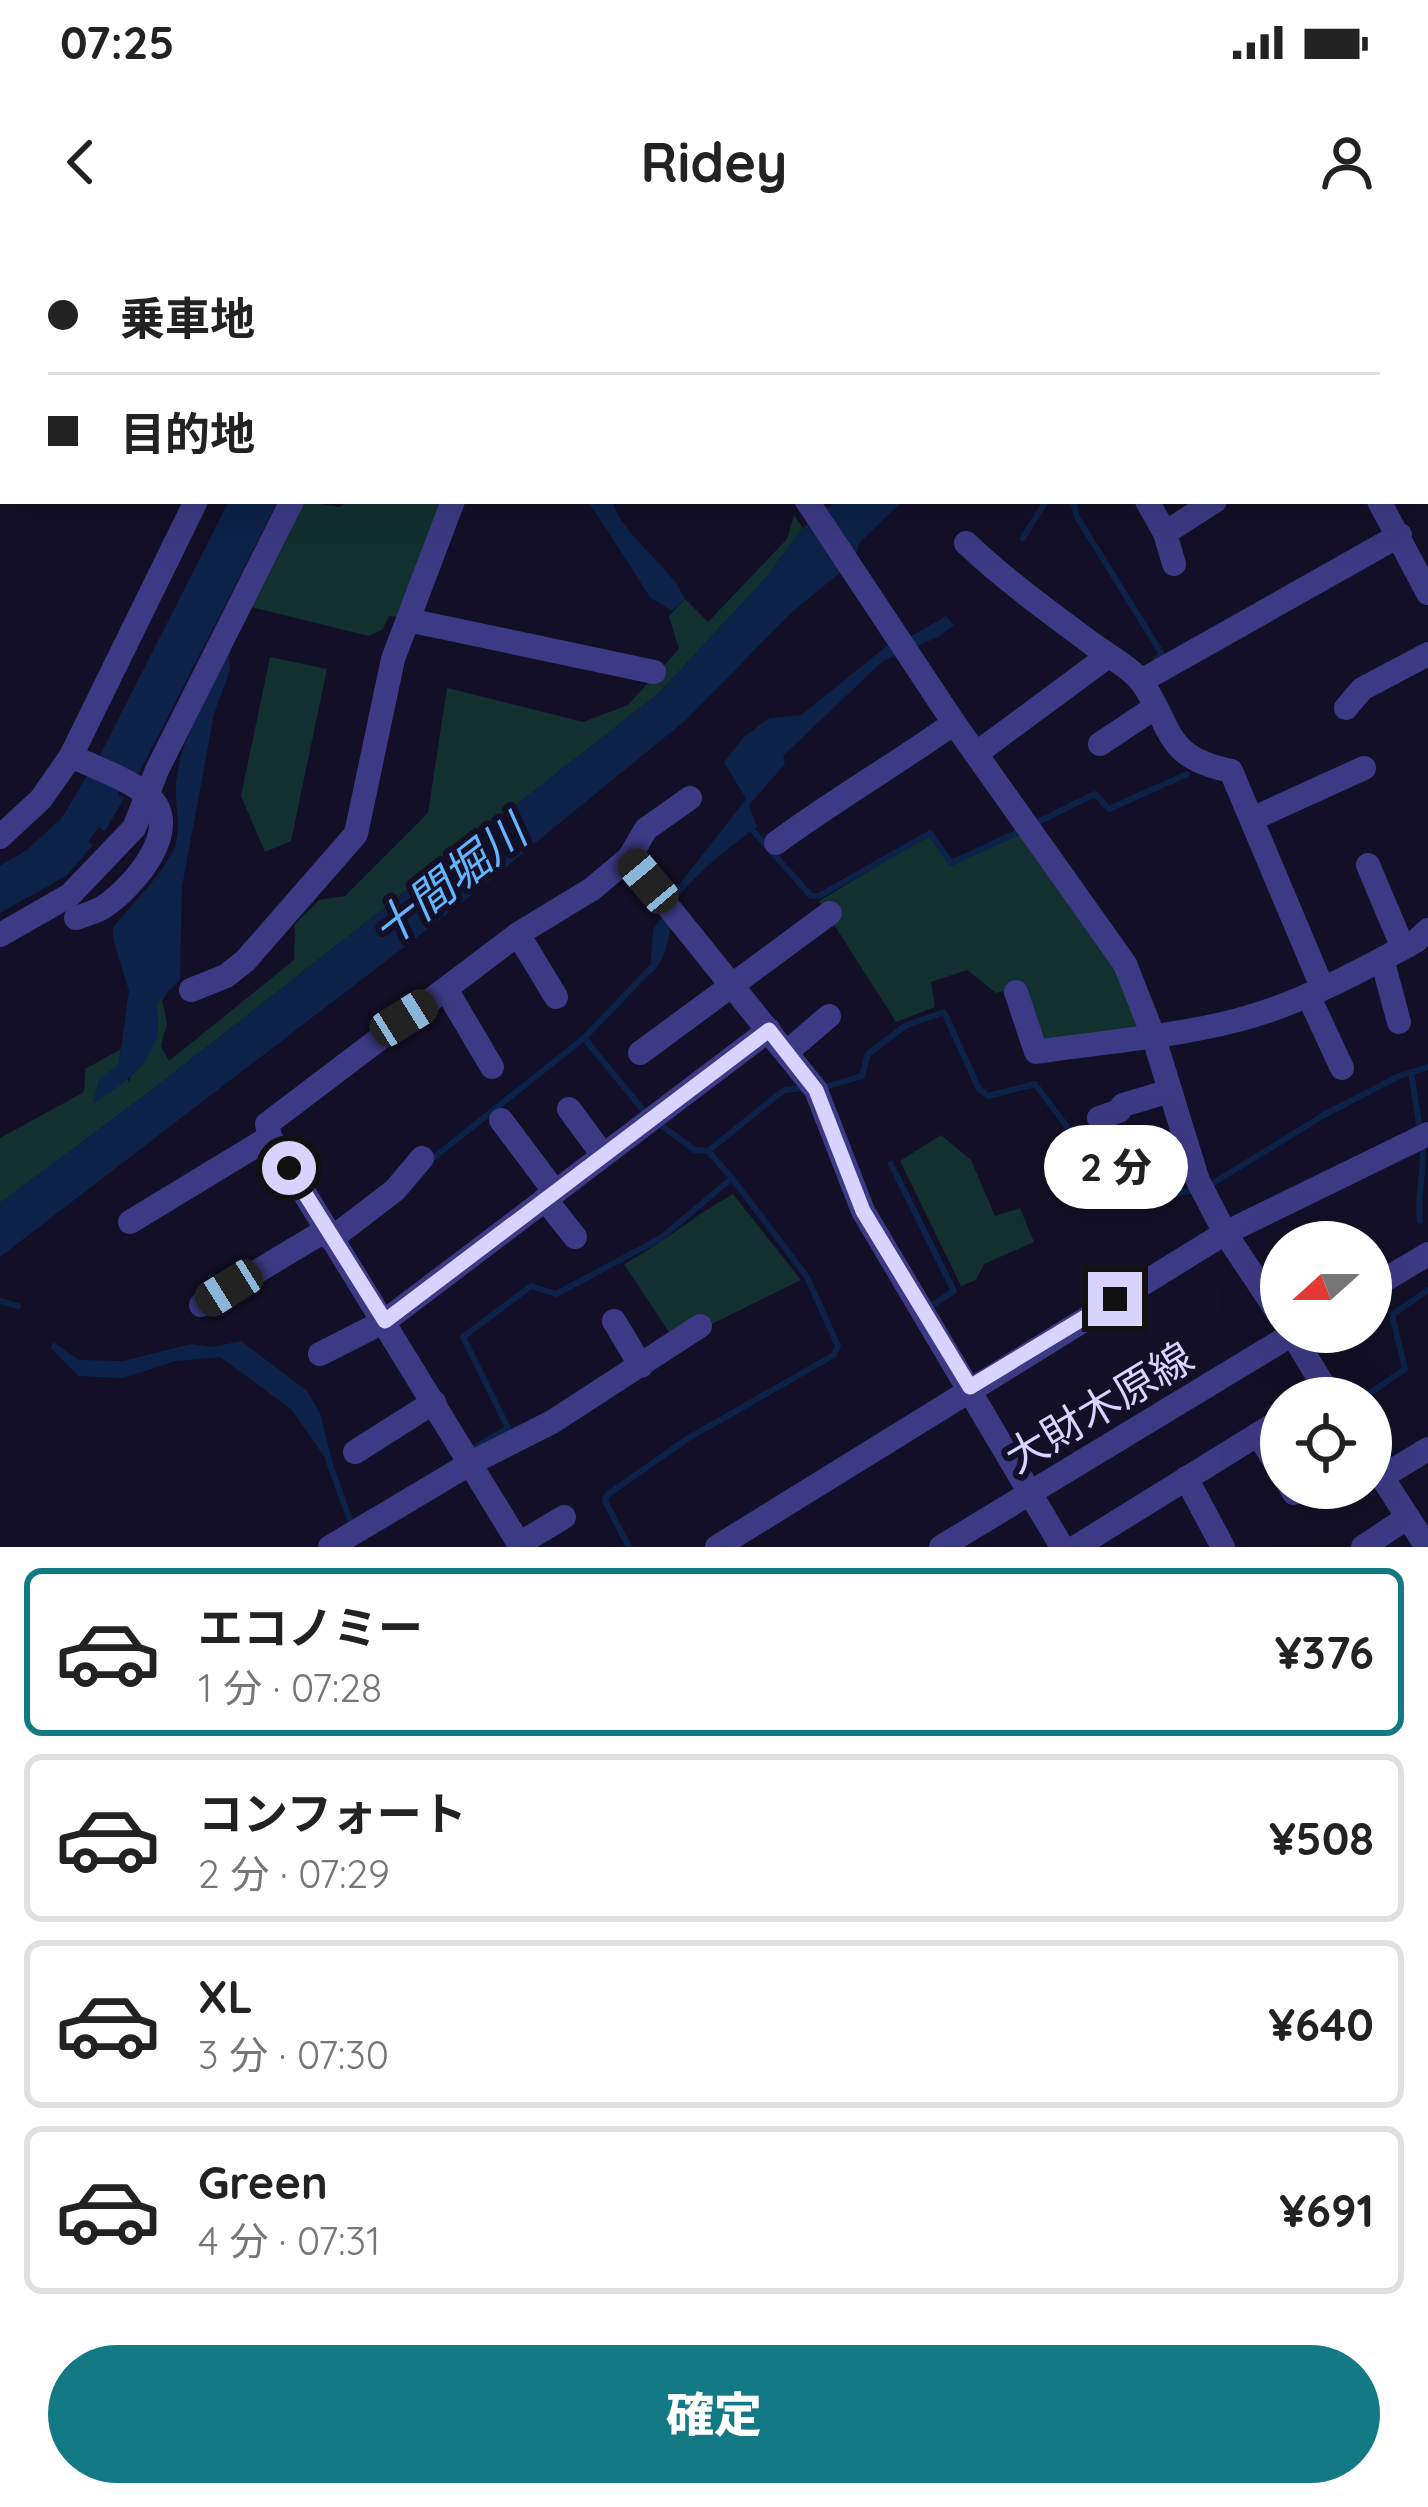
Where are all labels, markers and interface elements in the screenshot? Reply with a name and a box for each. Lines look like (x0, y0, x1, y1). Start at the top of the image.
text: 07:25 (60, 14, 174, 70)
text: Ridey (640, 128, 788, 196)
icon: back (48, 129, 114, 195)
icon: person (1314, 129, 1380, 195)
text: 乗車地 (120, 290, 255, 346)
text: 目的地 (120, 405, 255, 461)
water label: 十間堀川 (360, 800, 540, 958)
car (611, 842, 685, 920)
car (364, 984, 444, 1052)
callout: 2 分 (1043, 1125, 1187, 1209)
route start (262, 1141, 316, 1195)
text: 2 分 (1080, 1142, 1152, 1191)
north arrow (1260, 1221, 1392, 1353)
map controls (1260, 1221, 1392, 1509)
car (189, 1254, 269, 1322)
route end (1088, 1272, 1142, 1326)
street label: 大財木原線 (995, 1330, 1202, 1483)
button: locate (1260, 1377, 1392, 1509)
icon: car (54, 1598, 162, 1706)
text: エコノミー (198, 1599, 423, 1655)
text: ¥376 (1275, 1624, 1374, 1680)
text: 1 分 · 07:28 (198, 1663, 382, 1712)
icon: car (54, 1784, 162, 1892)
text: コンフォート (198, 1785, 467, 1841)
text: ¥508 (1269, 1810, 1374, 1866)
text: 2 分 · 07:29 (198, 1849, 390, 1898)
text: XL (198, 1968, 253, 2024)
icon: car (54, 1970, 162, 2078)
text: ¥640 (1268, 1996, 1374, 2052)
text: 3 分 · 07:30 (198, 2030, 389, 2079)
text: Green (198, 2154, 328, 2210)
icon: car (54, 2156, 162, 2264)
text: ¥691 (1279, 2182, 1374, 2238)
text: 4 分 · 07:31 (198, 2216, 380, 2265)
button: 確定 (48, 2345, 1380, 2483)

